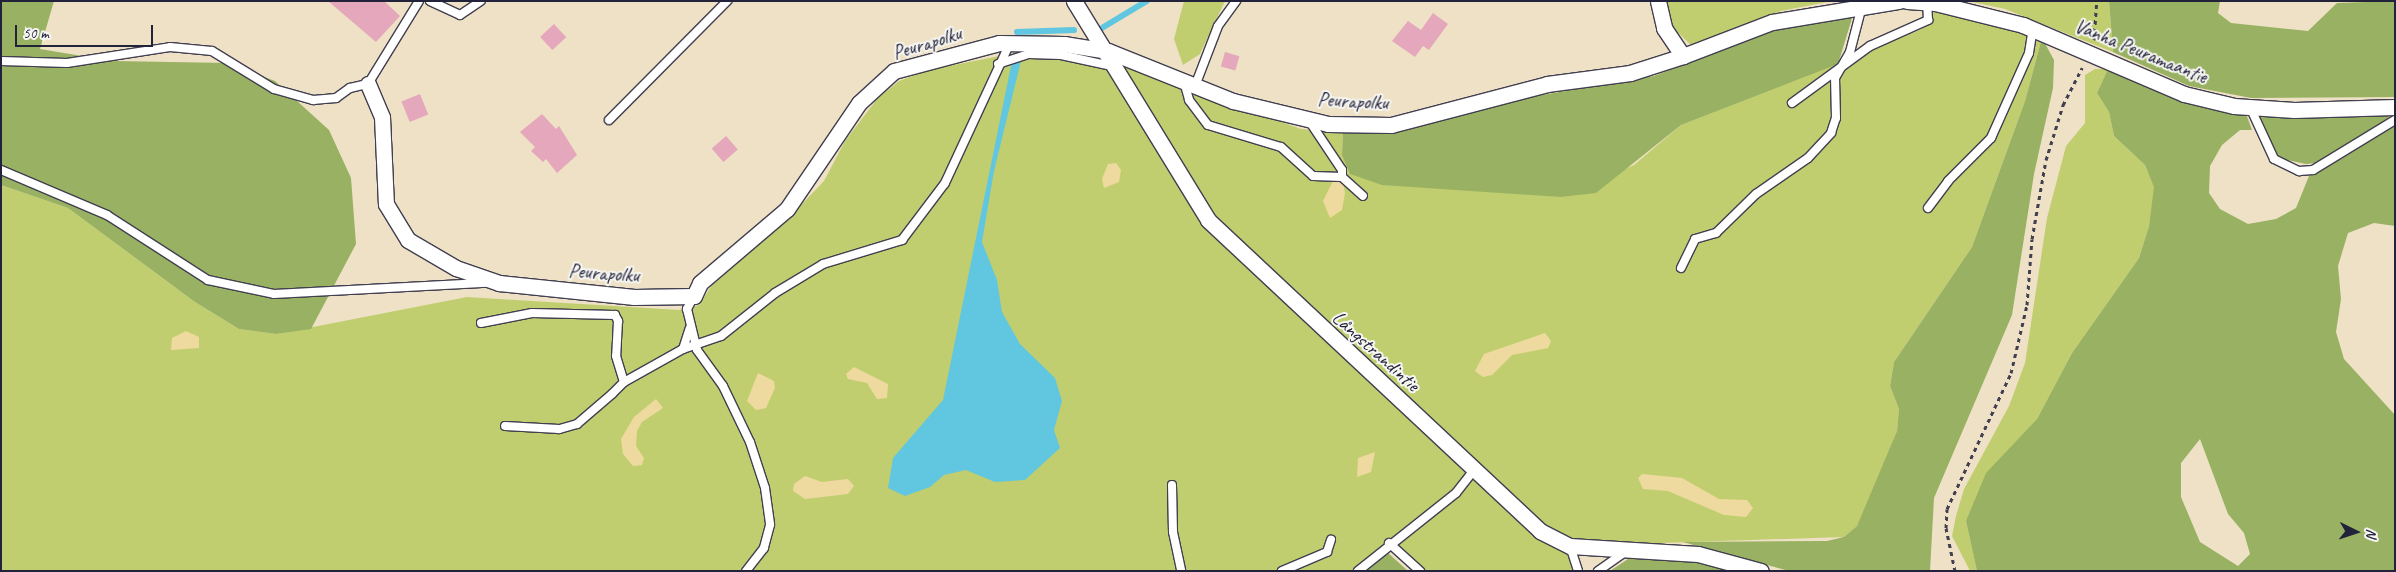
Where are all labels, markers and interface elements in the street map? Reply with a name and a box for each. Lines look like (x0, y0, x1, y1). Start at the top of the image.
street label: Vanha Peuramaantie (2071, 13, 2211, 89)
scale bar (18, 15, 155, 47)
street label: Peurapolku (890, 21, 964, 65)
text: 50 m (23, 24, 49, 43)
street label: Peurapolku (1317, 87, 1389, 115)
street label: Peurapolku (568, 259, 640, 287)
street label: Långstrandintie (1327, 306, 1425, 396)
north arrow (2331, 507, 2381, 557)
text: N (2363, 528, 2380, 538)

